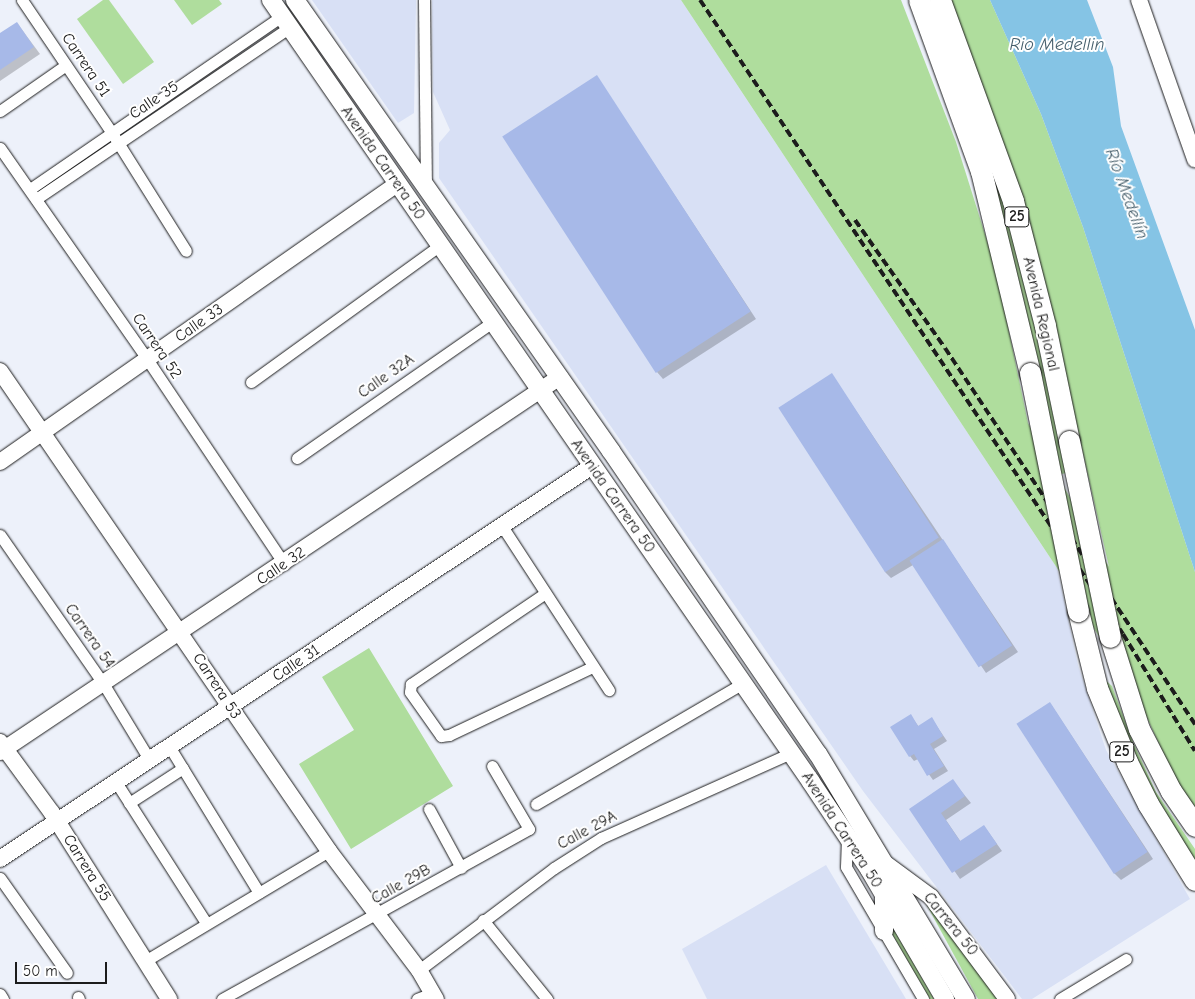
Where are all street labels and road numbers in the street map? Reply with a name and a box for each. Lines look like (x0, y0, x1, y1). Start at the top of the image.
street label: Carrera 51 (58, 29, 114, 101)
street label: Calle 35 (126, 77, 182, 123)
street label: Avenida Carrera 50 (336, 102, 430, 224)
road number: 25 (1003, 204, 1031, 230)
street label: Avenida Regional (1019, 255, 1063, 373)
street label: Calle 33 (171, 299, 227, 347)
street label: Carrera 52 (128, 309, 186, 383)
street label: Calle 32A (354, 350, 418, 402)
street label: Avenida Carrera 50 (566, 435, 660, 557)
street label: Calle 32 (253, 543, 309, 589)
street label: Carrera 54 (61, 600, 119, 672)
street label: Calle 31 (269, 640, 323, 686)
street label: Carrera 53 (189, 649, 245, 723)
road number: 25 (1108, 740, 1136, 764)
street label: Avenida Carrera 50 (797, 768, 887, 892)
street label: Calle 29A (554, 806, 620, 854)
street label: Carrera 55 (59, 831, 115, 905)
street label: Calle 29B (368, 860, 434, 908)
street label: Carrera 50 (919, 888, 983, 960)

